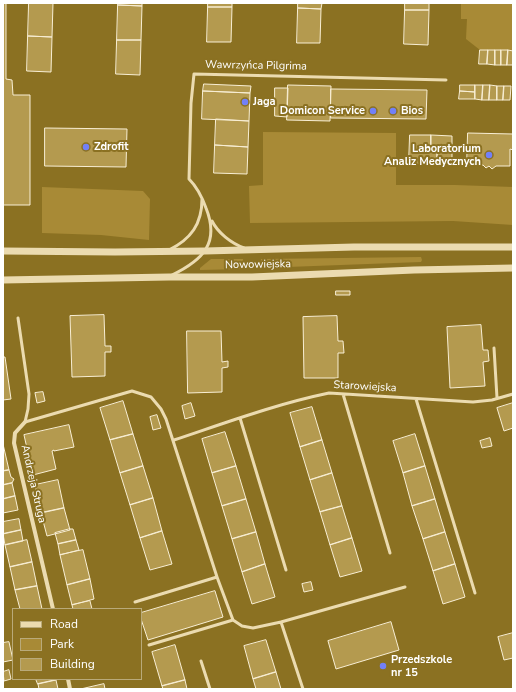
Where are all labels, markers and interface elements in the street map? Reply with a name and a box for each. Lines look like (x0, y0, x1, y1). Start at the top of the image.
street label: Wawrzyńca Pilgrima (205, 59, 307, 73)
place label: Jaga (253, 95, 276, 109)
marker: Jaga (240, 97, 250, 107)
place label: Domicon Service (280, 104, 365, 118)
place label: Bios (401, 104, 423, 118)
marker: Domicon Service (368, 106, 378, 116)
marker: Bios (388, 106, 398, 116)
place label: Zdrofit (94, 140, 129, 154)
marker: Zdrofit (81, 142, 91, 152)
place label: Laboratorium Analiz Medycznych (384, 142, 481, 168)
marker: Laboratorium Analiz Medycznych (484, 150, 494, 160)
street label: Nowowiejska (225, 258, 291, 272)
street label: Starowiejska (333, 379, 397, 395)
street label: Andrzeja Struga (18, 444, 48, 524)
legend (12, 608, 142, 680)
text: Road (50, 616, 78, 632)
text: Park (50, 636, 74, 652)
place label: Przedszkole nr 15 (391, 653, 452, 679)
text: Building (50, 656, 95, 672)
marker: Przedszkole nr 15 (378, 661, 388, 671)

